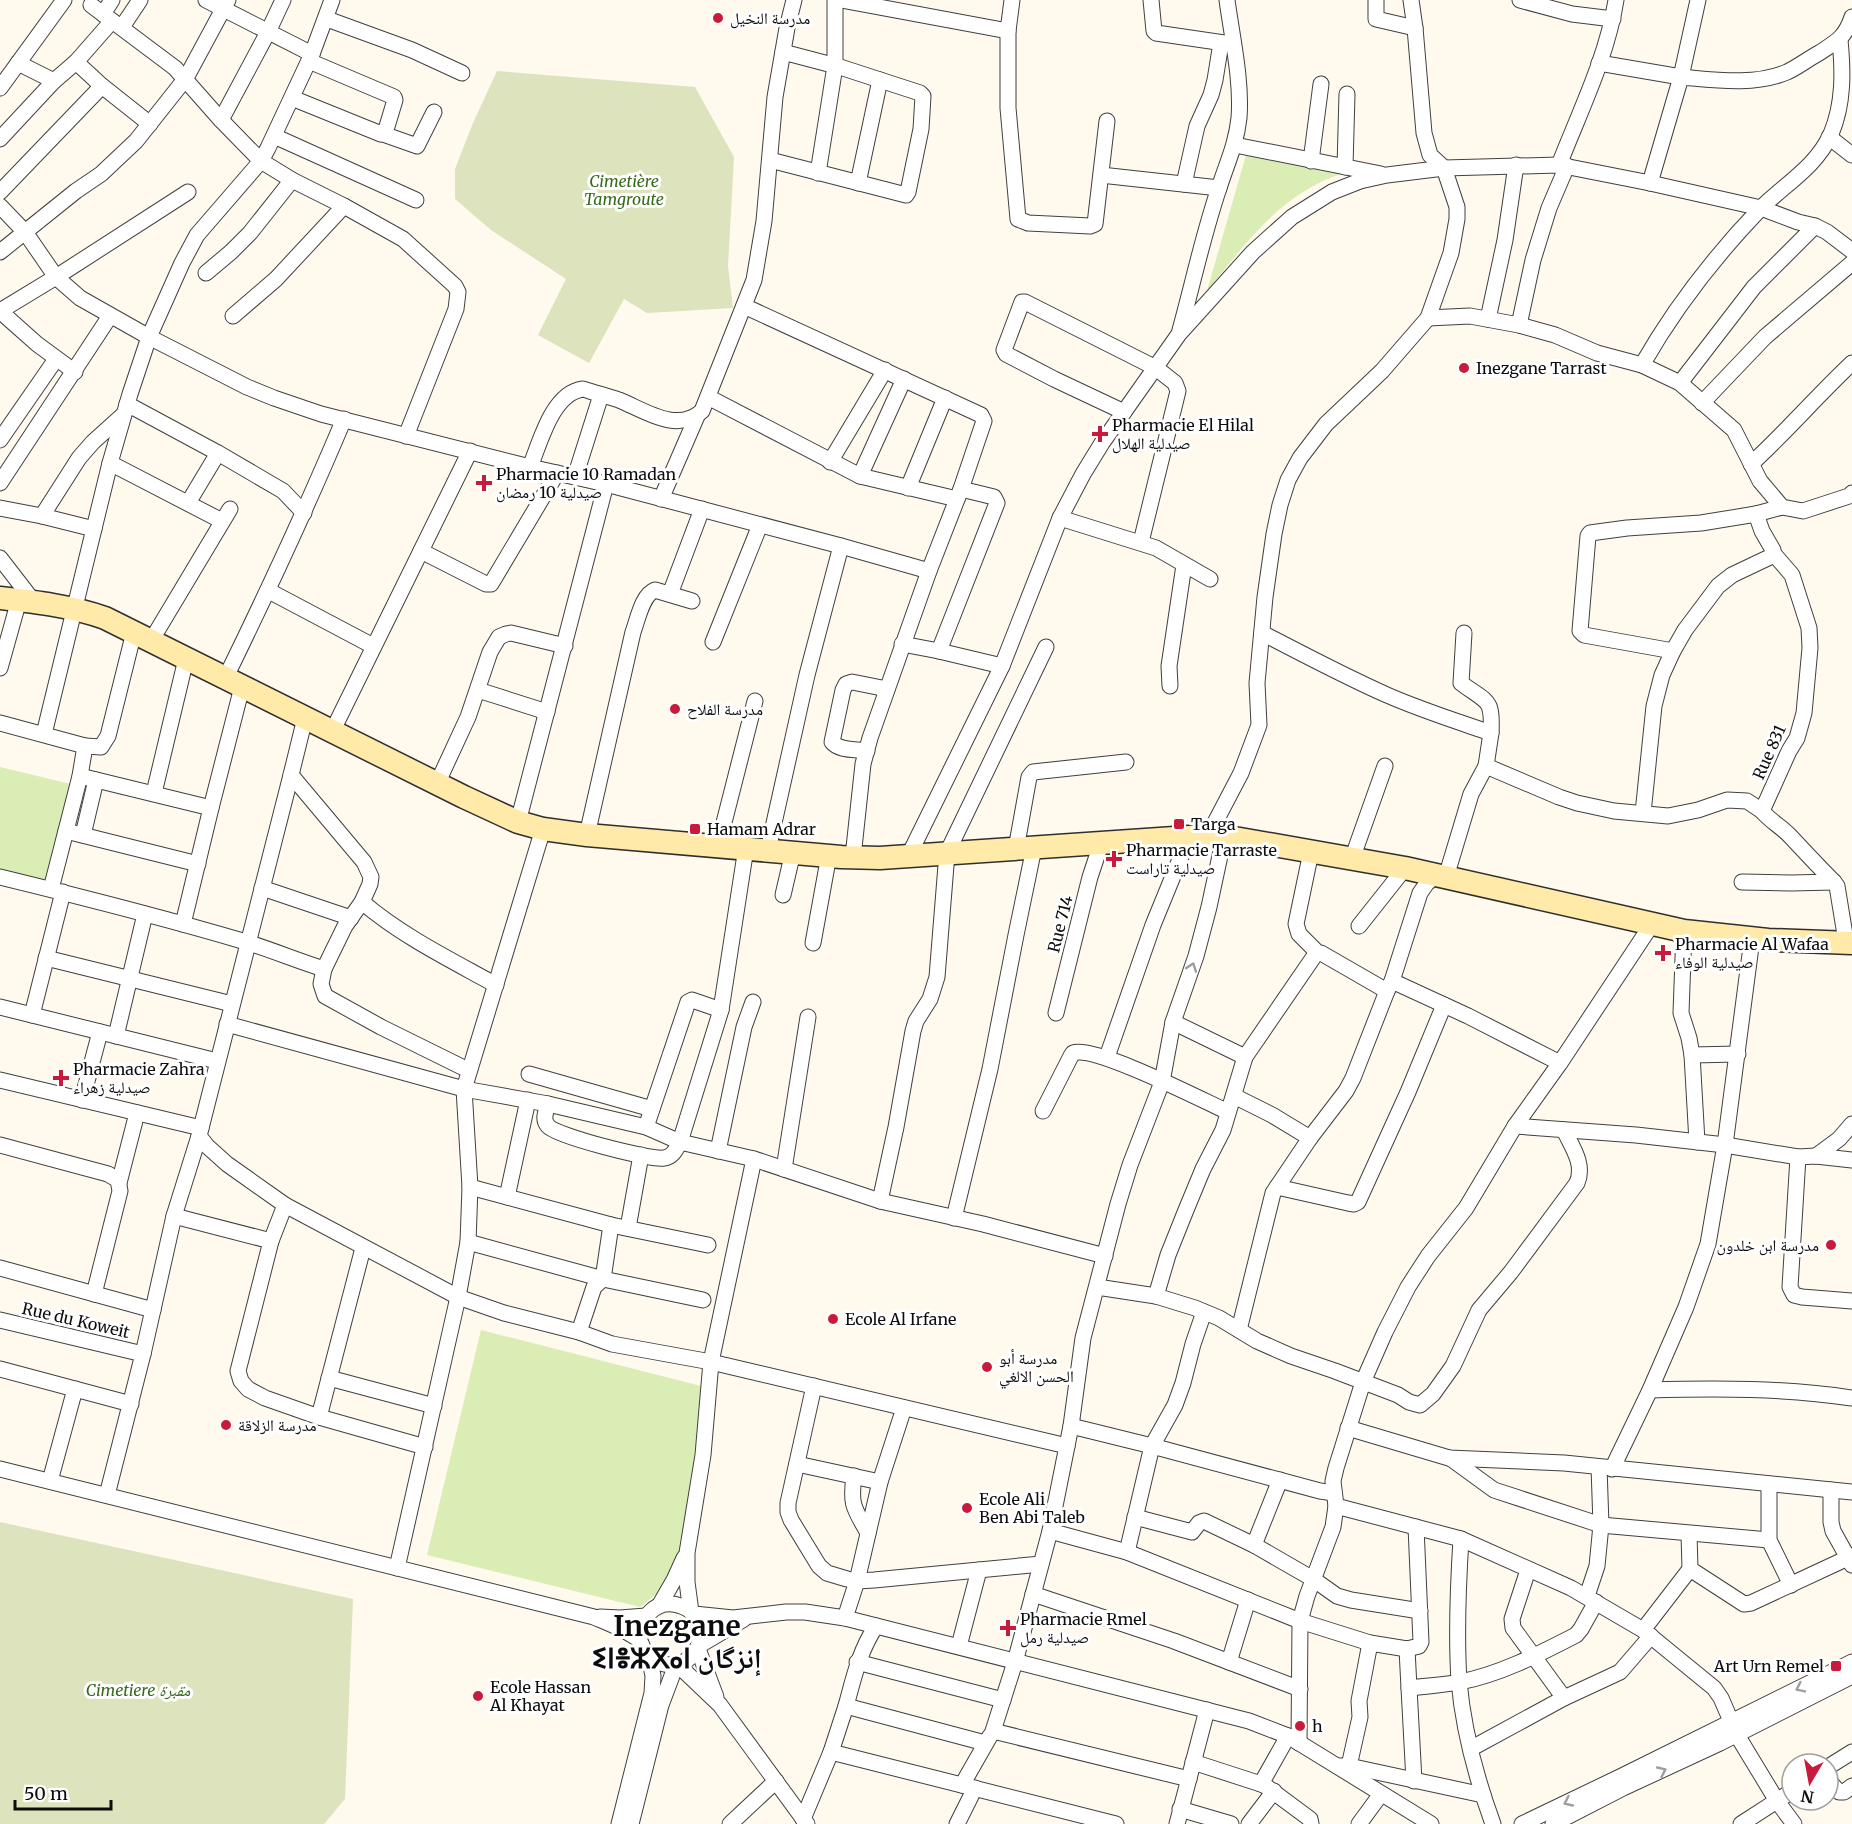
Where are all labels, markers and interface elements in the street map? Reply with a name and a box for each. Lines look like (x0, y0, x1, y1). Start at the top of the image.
place label: مدرسة النخيل (730, 8, 810, 29)
marker: مدرسة النخيل (711, 11, 725, 25)
park label: Cimetière Tamgroute (584, 171, 664, 209)
place label: Inezgane Tarrast (1476, 358, 1607, 378)
marker: Inezgane Tarrast (1457, 361, 1471, 375)
place label: Pharmacie El Hilal صيدلية الهلال (1112, 415, 1254, 454)
marker: Pharmacie El Hilal صيدلية الهلال (1093, 427, 1107, 441)
place label: Pharmacie 10 Ramadan صيدلية 10 رمضان (496, 464, 677, 503)
marker: Pharmacie 10 Ramadan صيدلية 10 رمضان (477, 476, 491, 490)
place label: مدرسة الفلاح (687, 699, 763, 720)
marker: مدرسة الفلاح (668, 702, 682, 716)
street label: Rue 831 (1748, 722, 1790, 782)
place label: Targa (1191, 814, 1236, 834)
marker: Targa (1172, 817, 1186, 831)
place label: Hamam Adrar (707, 819, 816, 839)
marker: Hamam Adrar (688, 822, 702, 836)
place label: Pharmacie Tarraste صيدلية تاراست (1126, 840, 1277, 878)
marker: Pharmacie Tarraste صيدلية تاراست (1107, 852, 1121, 866)
street label: Rue 714 (1043, 893, 1077, 955)
place label: Pharmacie Al Wafaa صيدلية الوفاء (1675, 934, 1829, 972)
marker: Pharmacie Al Wafaa صيدلية الوفاء (1656, 946, 1670, 960)
one-way arrow (1185, 962, 1198, 973)
place label: Pharmacie Zahra صيدلية زهراء (73, 1059, 205, 1097)
marker: Pharmacie Zahra صيدلية زهراء (54, 1071, 68, 1085)
place label: مدرسة ابن خلدون (1716, 1235, 1819, 1256)
marker: مدرسة ابن خلدون (1824, 1238, 1838, 1252)
street label: Rue du Koweit (20, 1298, 133, 1342)
place label: Ecole Al Irfane (845, 1309, 956, 1329)
marker: Ecole Al Irfane (826, 1312, 840, 1326)
place label: مدرسة أبو الحسن الالغي (999, 1348, 1074, 1389)
marker: مدرسة أبو الحسن الالغي (980, 1360, 994, 1374)
place label: مدرسة الزلاقة (238, 1415, 317, 1435)
marker: مدرسة الزلاقة (219, 1418, 233, 1432)
place label: Ecole Ali Ben Abi Taleb (979, 1489, 1085, 1527)
marker: Ecole Ali Ben Abi Taleb (960, 1501, 974, 1515)
district label: Inezgane ⵉⵏⴻⵣⴳⴰⵏ إنزگان (592, 1608, 762, 1677)
place label: Pharmacie Rmel صيدلية رمل (1020, 1609, 1147, 1648)
marker: Pharmacie Rmel صيدلية رمل (1001, 1621, 1015, 1635)
place label: Art Urn Remel (1713, 1656, 1824, 1676)
marker: Art Urn Remel (1829, 1659, 1843, 1673)
place label: Ecole Hassan Al Khayat (489, 1677, 591, 1715)
park label: Cimetiere مقبرة (86, 1680, 191, 1700)
one-way arrow (1795, 1681, 1806, 1692)
marker: Ecole Hassan Al Khayat (471, 1689, 485, 1703)
place label: h (1312, 1716, 1323, 1736)
marker: h (1293, 1719, 1307, 1733)
north arrow (1780, 1752, 1840, 1812)
one-way arrow (1655, 1766, 1666, 1778)
scale bar (15, 1773, 111, 1811)
text: 50 m (24, 1782, 68, 1805)
text: N (1799, 1786, 1815, 1808)
one-way arrow (1564, 1794, 1575, 1806)

